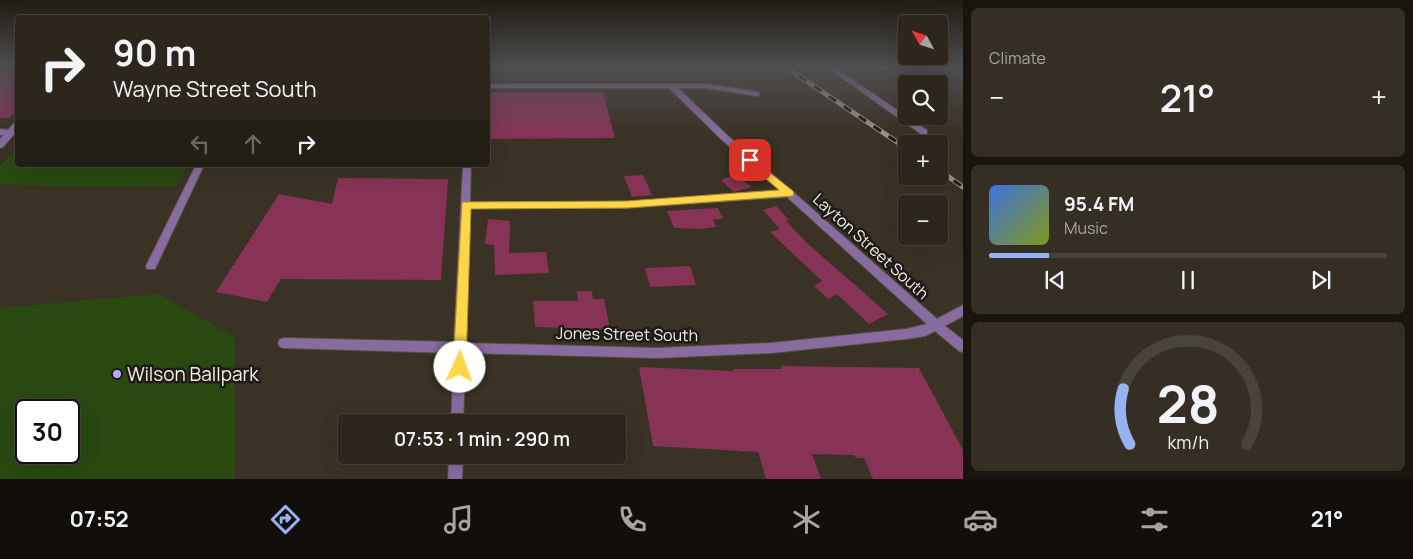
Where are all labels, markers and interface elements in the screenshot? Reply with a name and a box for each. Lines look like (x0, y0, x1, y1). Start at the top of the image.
north arrow (898, 15, 948, 65)
map controls (898, 15, 948, 245)
text: 90 m (113, 29, 196, 77)
icon: right (30, 35, 95, 100)
text: Climate (989, 47, 1046, 69)
text: 21° (1160, 71, 1215, 123)
text: Wayne Street South (113, 74, 317, 104)
button: search (898, 75, 948, 125)
text: − (989, 78, 1004, 116)
text: + (1371, 78, 1387, 116)
icon: left (186, 130, 214, 158)
icon: ahead (239, 130, 267, 158)
icon: right (292, 130, 320, 158)
button: + (898, 135, 948, 185)
pin (729, 139, 771, 181)
icon: arrive (736, 146, 764, 174)
street label: Layton Street South (808, 188, 934, 304)
text: 95.4 FM (1064, 191, 1134, 217)
button: − (898, 195, 948, 245)
text: Music (1064, 217, 1108, 239)
icon: previous (1041, 266, 1069, 294)
icon: pause (1174, 266, 1202, 294)
icon: next (1307, 266, 1335, 294)
street label: Jones Street South (556, 322, 698, 346)
position arrow (433, 340, 485, 392)
place label: Wilson Ballpark (127, 361, 259, 387)
marker: Wilson Ballpark (111, 368, 123, 380)
text: 28 (1157, 368, 1219, 439)
speed limit sign: 30 (15, 399, 80, 464)
text: 07:53 · 1 min · 290 m (394, 426, 570, 452)
text: km/h (1167, 430, 1209, 454)
icon: directions (268, 502, 303, 537)
icon: music (441, 502, 476, 537)
icon: phone (615, 502, 650, 537)
icon: climate (789, 502, 824, 537)
icon: car (963, 502, 998, 537)
icon: filters (1137, 502, 1172, 537)
text: 07:52 (69, 504, 129, 534)
text: 21° (1311, 504, 1344, 534)

